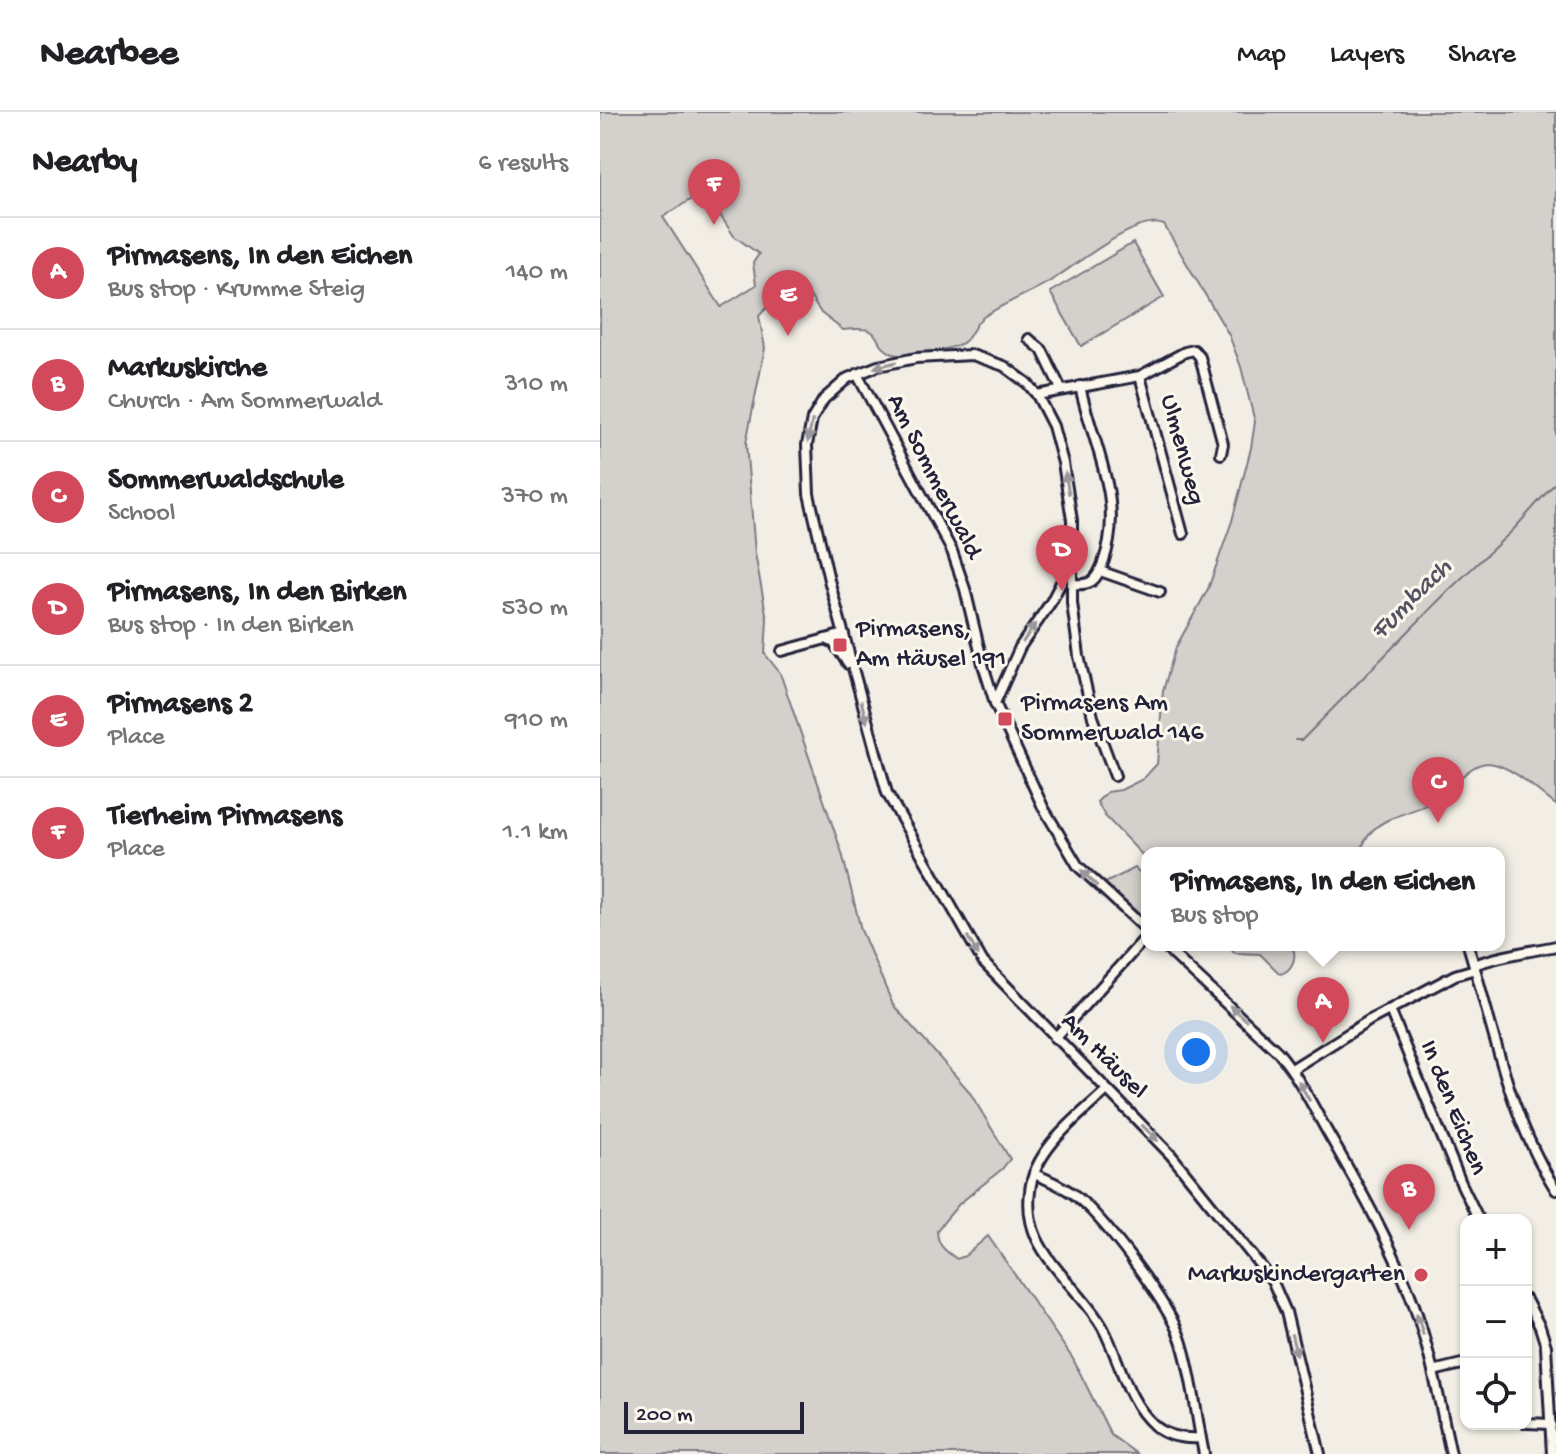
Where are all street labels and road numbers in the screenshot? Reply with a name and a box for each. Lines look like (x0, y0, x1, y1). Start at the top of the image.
street label: Am Sommerwald (878, 390, 989, 566)
street label: Ulmenweg (1151, 391, 1211, 509)
street label: Am Häusel (1053, 1007, 1153, 1107)
street label: In den Eichen (1411, 1036, 1493, 1180)

